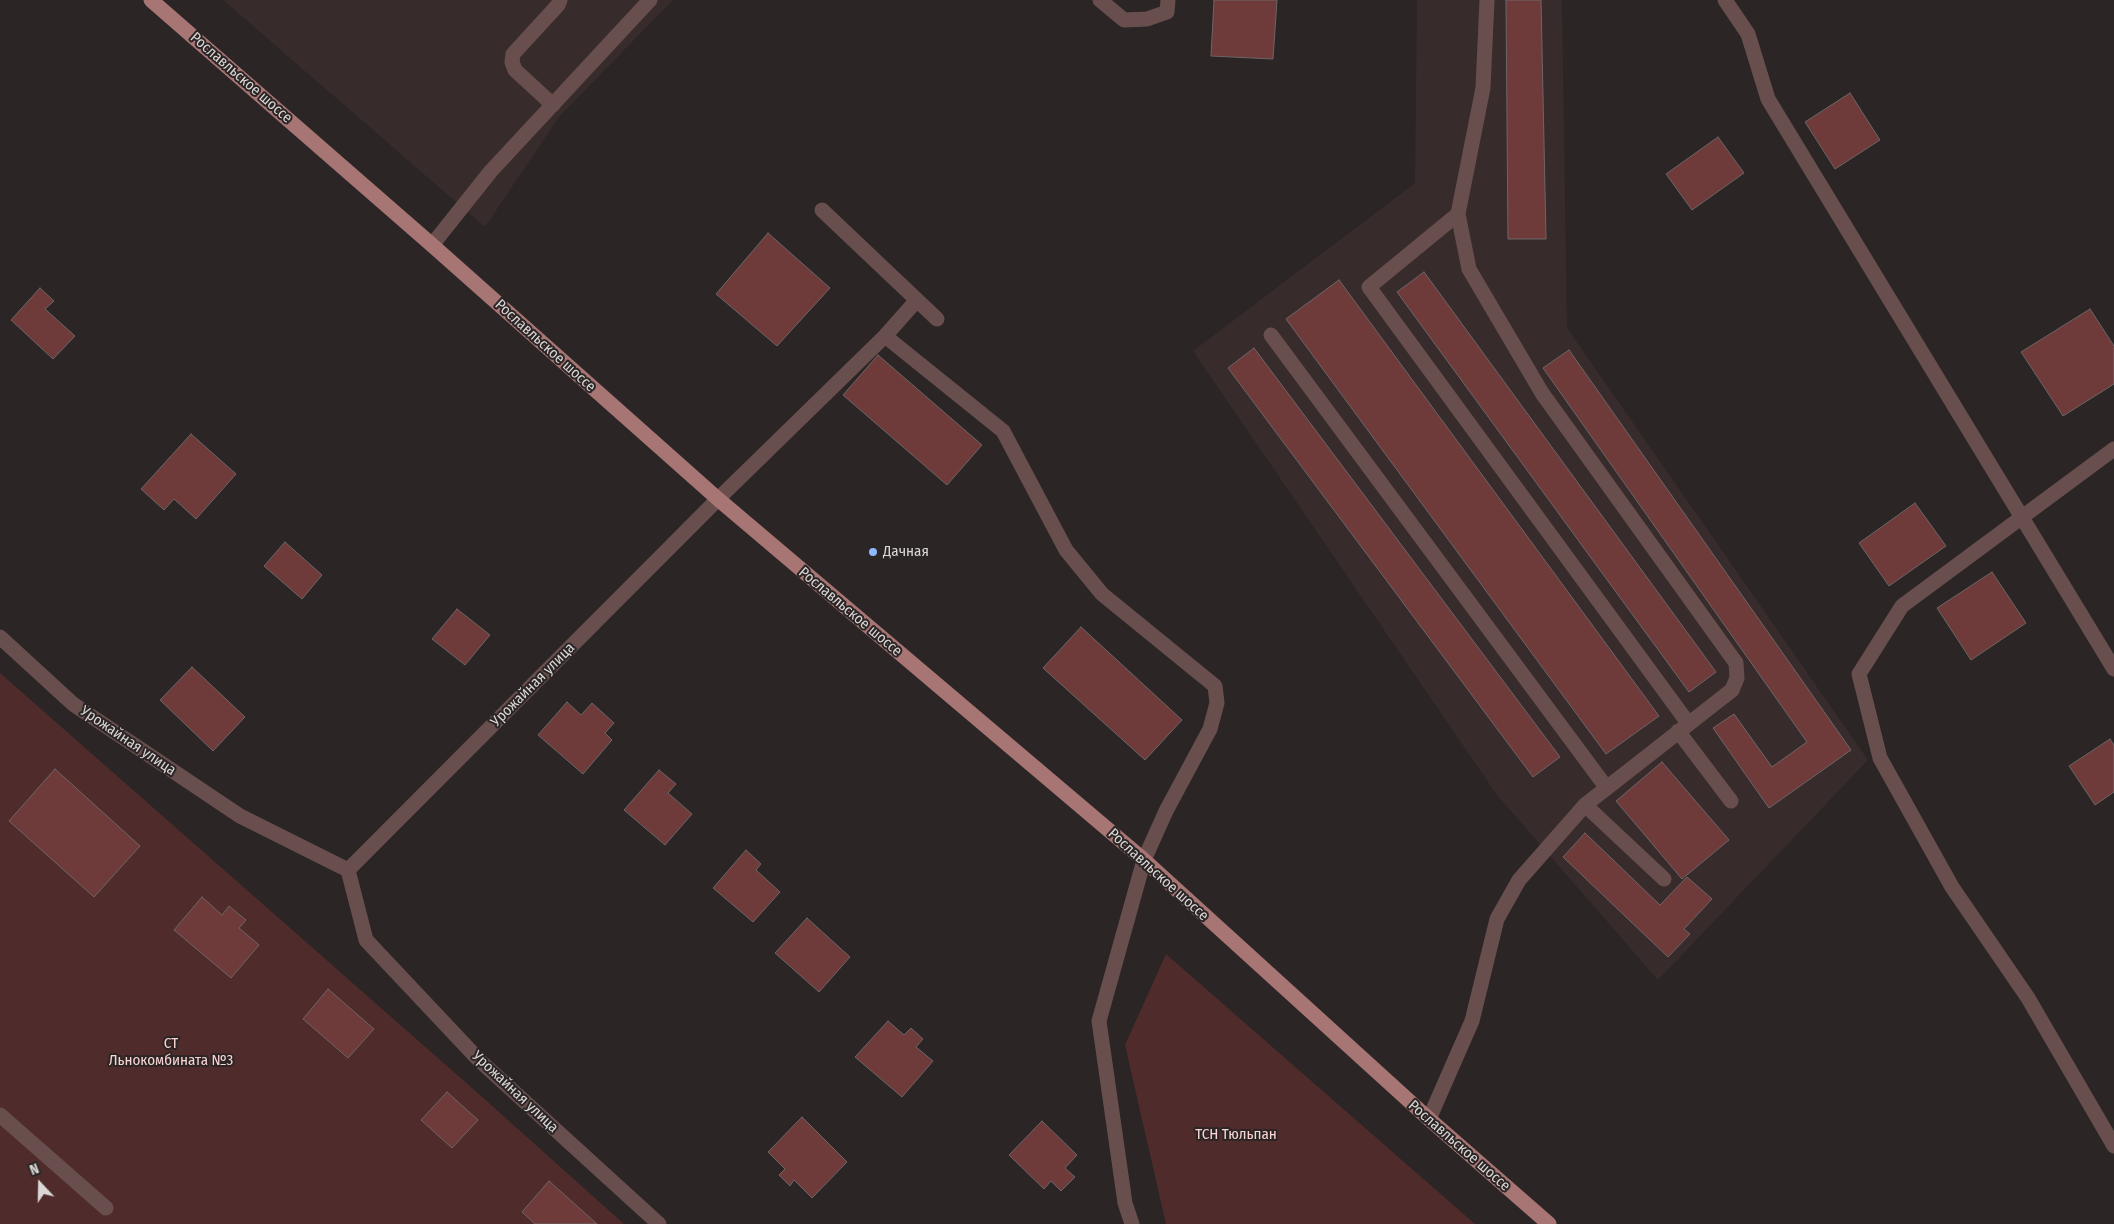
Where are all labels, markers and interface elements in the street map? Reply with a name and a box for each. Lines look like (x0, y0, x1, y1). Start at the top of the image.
street label: Рославльское шоссе (186, 29, 296, 127)
street label: Рославльское шоссе (491, 296, 599, 396)
place label: Дачная (883, 543, 929, 561)
marker: Дачная (867, 546, 879, 558)
street label: Рославльское шоссе (795, 564, 905, 660)
street label: Урожайная улица (487, 639, 579, 731)
street label: Урожайная улица (77, 702, 179, 780)
street label: Рославльское шоссе (1104, 825, 1212, 925)
park label: СТ Льнокомбината №3 (109, 1035, 233, 1070)
street label: Урожайная улица (468, 1047, 562, 1137)
street label: Рославльское шоссе (1404, 1097, 1514, 1195)
park label: ТСН Тюльпан (1195, 1126, 1277, 1144)
north arrow (15, 1159, 65, 1209)
text: N (27, 1160, 41, 1179)

